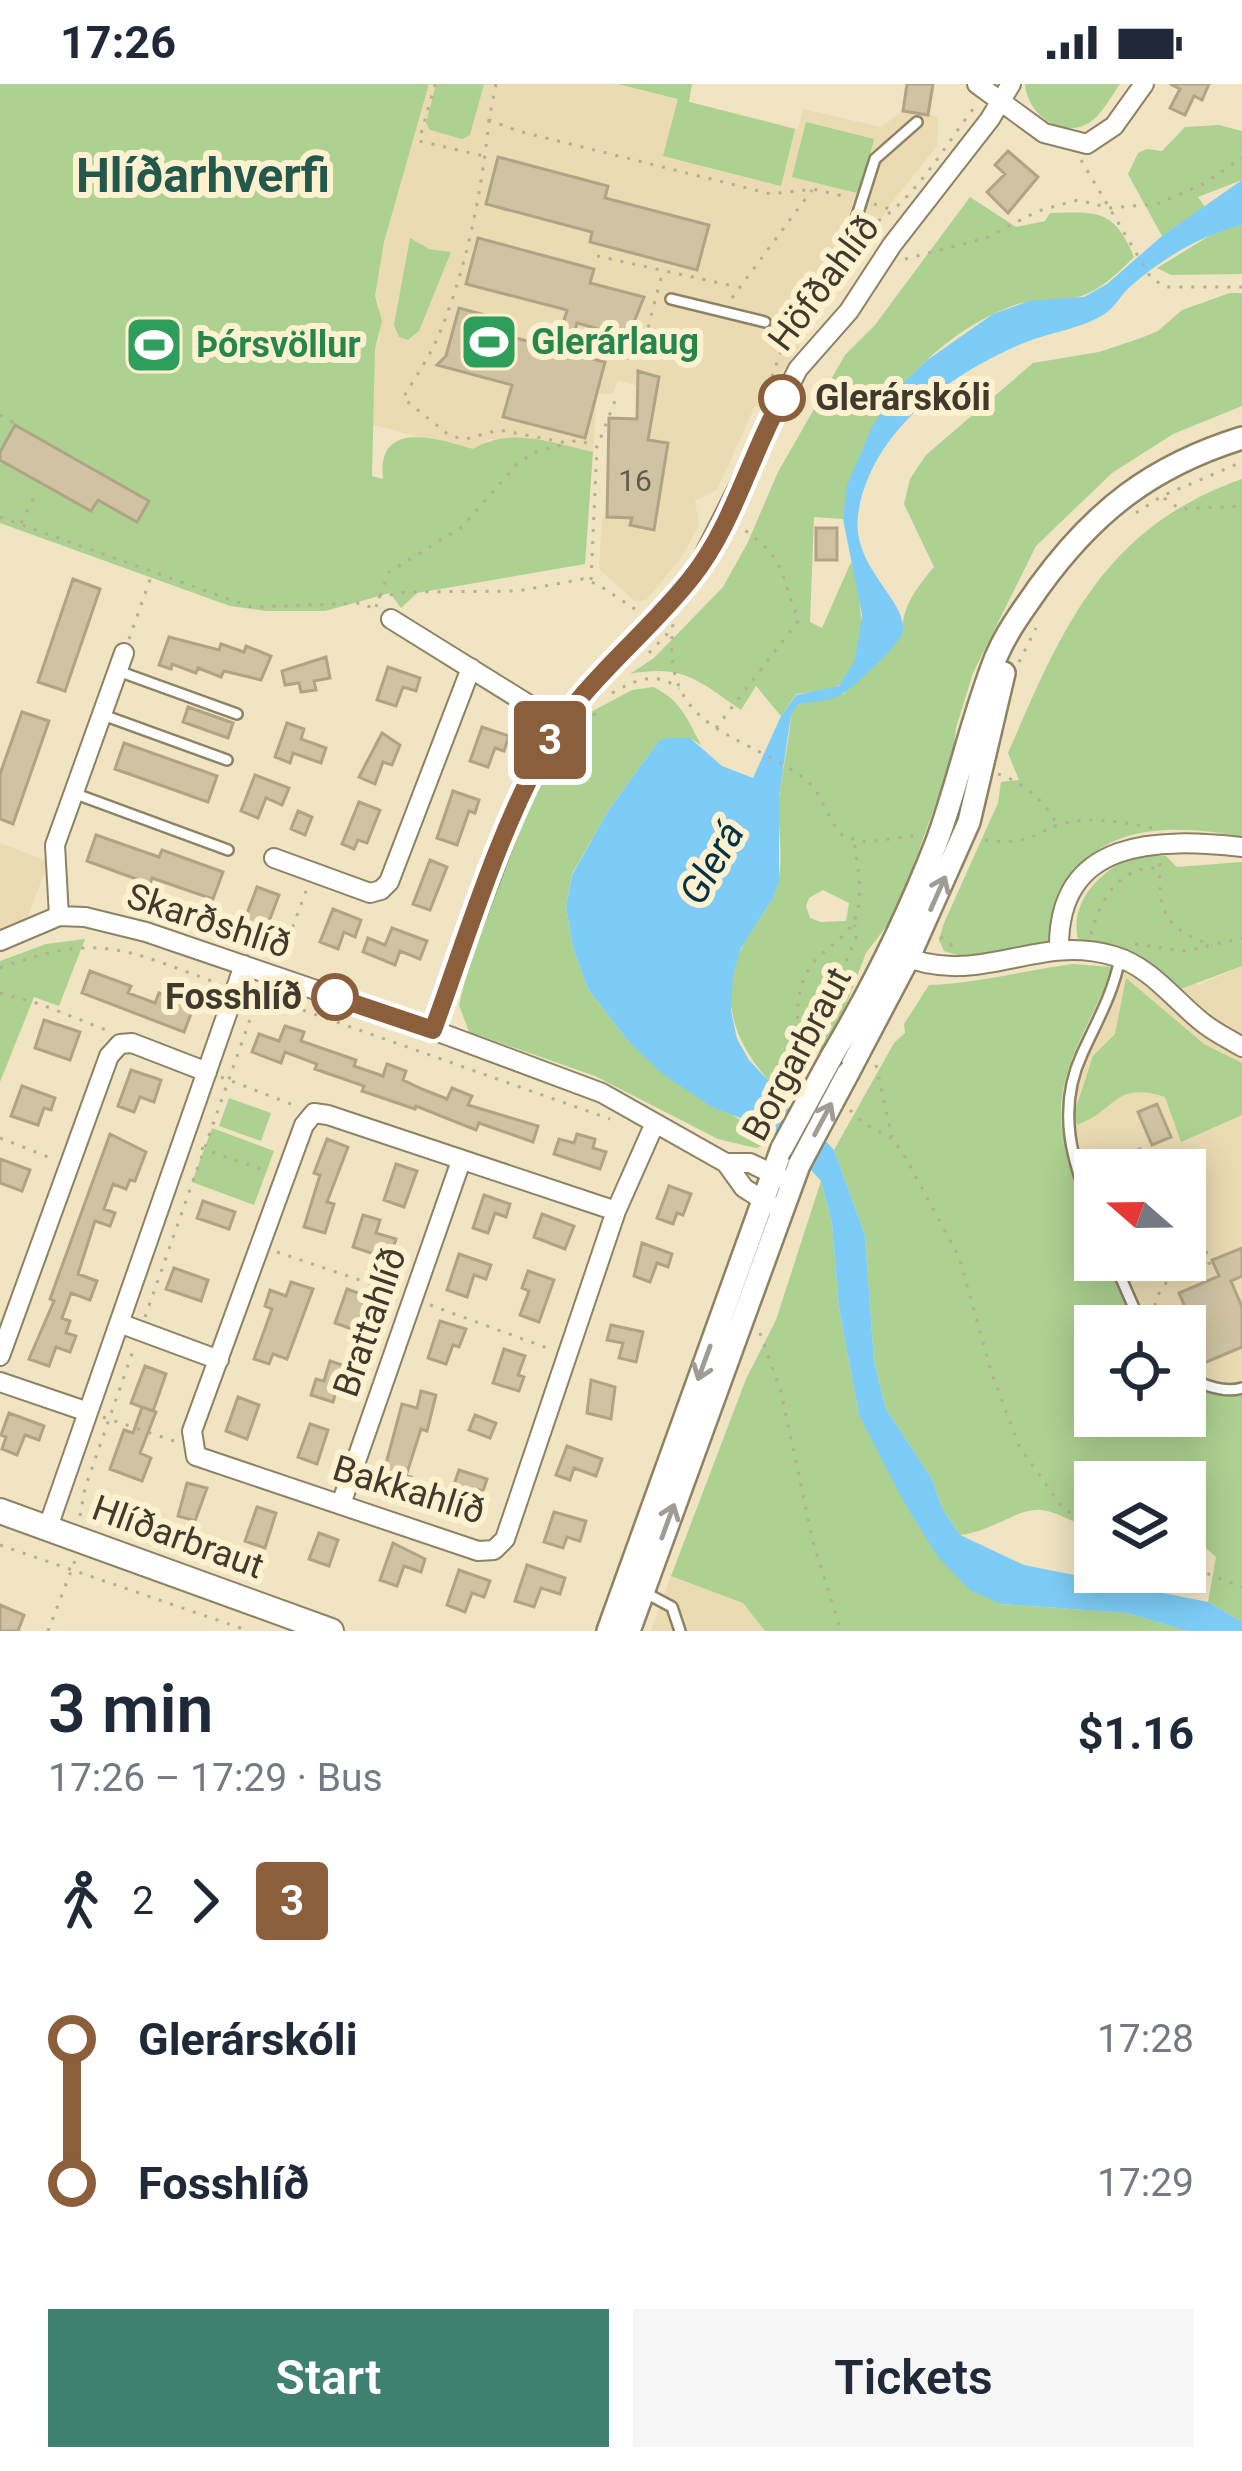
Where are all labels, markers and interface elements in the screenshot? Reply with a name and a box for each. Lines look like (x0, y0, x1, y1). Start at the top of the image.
text: 17:26 (60, 16, 176, 69)
district label: Hlíðarhverfi (76, 147, 330, 204)
street label: Höfðahlíð (760, 207, 888, 359)
sports icon: Glerárlaug (458, 311, 520, 373)
sports icon: Þórsvöllur (123, 314, 185, 376)
place label: Glerárlaug (531, 321, 699, 363)
place label: Þórsvöllur (196, 324, 361, 366)
marker: Glerárskóli (760, 376, 804, 420)
place label: Glerárskóli (815, 377, 991, 419)
house number: 16 (618, 463, 652, 498)
line badge: 3 (511, 701, 589, 779)
text: 3 (538, 715, 562, 764)
water label: Glerá (670, 814, 754, 912)
street label: Skarðshlíð (122, 875, 296, 967)
one-way arrow (929, 876, 951, 912)
street label: Borgarbraut (734, 960, 860, 1148)
marker: Fosshlíð (313, 975, 357, 1019)
place label: Fosshlíð (165, 976, 302, 1018)
one-way arrow (812, 1101, 835, 1137)
north arrow (1074, 1149, 1206, 1281)
map controls (1074, 1149, 1206, 1593)
street label: Brattahlíð (325, 1242, 415, 1402)
button: locate (1074, 1305, 1206, 1437)
one-way arrow (692, 1344, 714, 1381)
street label: Bakkahlíð (328, 1447, 490, 1533)
button: layers (1074, 1461, 1206, 1593)
street label: Hlíðarbraut (87, 1487, 269, 1587)
one-way arrow (659, 1503, 681, 1540)
text: 3 min (48, 1671, 213, 1748)
text: $1.16 (1078, 1707, 1194, 1760)
text: 17:26 – 17:29 · Bus (48, 1755, 383, 1801)
icon: walk (48, 1868, 114, 1934)
icon: forward (172, 1868, 238, 1934)
text: 3 (280, 1876, 304, 1925)
text: 2 (132, 1878, 154, 1924)
text: Glerárskóli (138, 2013, 358, 2066)
text: 17:28 (1097, 2016, 1194, 2062)
text: Fosshlíð (138, 2157, 309, 2210)
text: 17:29 (1097, 2160, 1194, 2206)
button: Start (48, 2309, 609, 2447)
button: Tickets (633, 2309, 1194, 2447)

